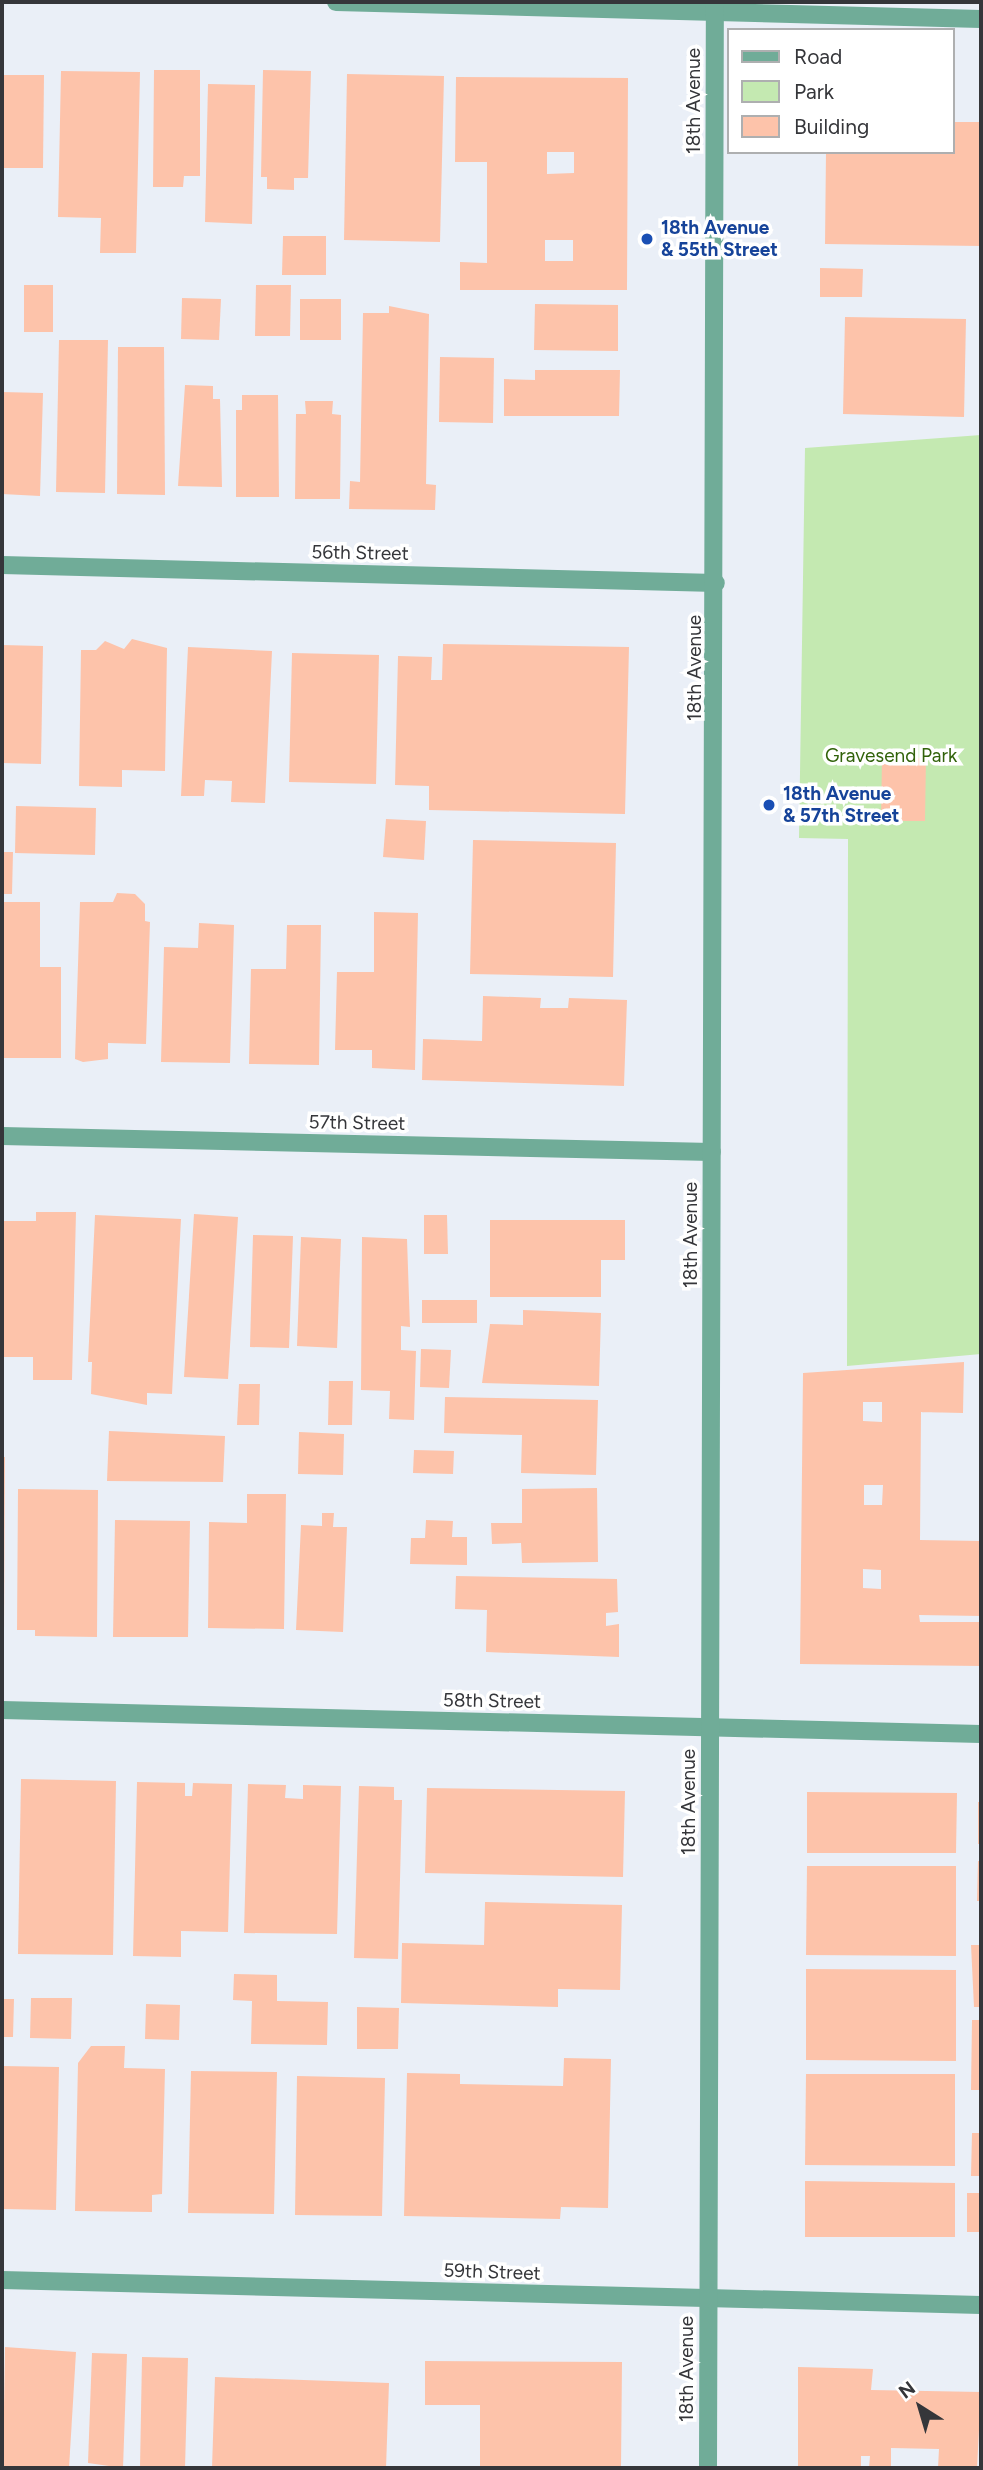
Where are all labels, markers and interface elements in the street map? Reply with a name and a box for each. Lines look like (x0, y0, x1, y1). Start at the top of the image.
legend (727, 28, 955, 154)
text: Road (794, 44, 842, 69)
street label: 18th Avenue (683, 48, 705, 154)
text: Park (794, 79, 834, 104)
text: Building (794, 114, 869, 139)
place label: 18th Avenue & 55th Street (661, 217, 778, 261)
marker: 18th Avenue & 55th Street (639, 231, 655, 247)
street label: 56th Street (311, 541, 409, 565)
street label: 18th Avenue (684, 615, 706, 721)
park label: Gravesend Park (825, 745, 957, 767)
place label: 18th Avenue & 57th Street (783, 783, 899, 827)
marker: 18th Avenue & 57th Street (761, 797, 777, 813)
street label: 57th Street (308, 1111, 406, 1135)
street label: 18th Avenue (680, 1182, 702, 1288)
street label: 58th Street (443, 1689, 541, 1713)
street label: 18th Avenue (678, 1749, 700, 1855)
street label: 59th Street (443, 2259, 541, 2285)
street label: 18th Avenue (676, 2316, 698, 2422)
north arrow (885, 2372, 955, 2442)
text: N (894, 2376, 920, 2403)

